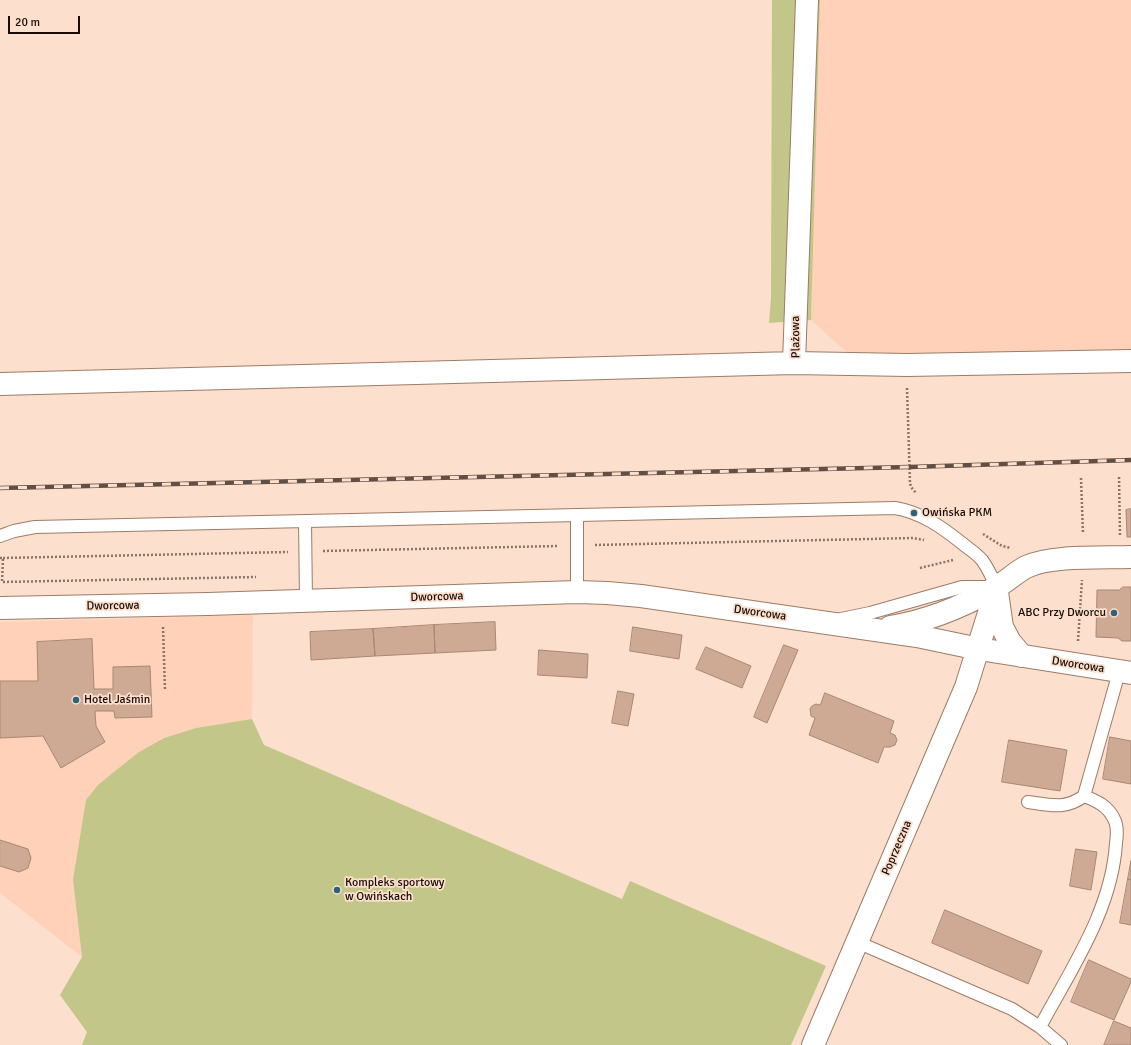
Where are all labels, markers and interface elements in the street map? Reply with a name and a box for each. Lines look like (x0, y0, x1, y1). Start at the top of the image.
scale bar (10, 8, 82, 34)
text: 20 m (15, 15, 40, 30)
street label: Plażowa (788, 316, 804, 358)
place label: Owińska PKM (922, 506, 992, 520)
marker: Owińska PKM (909, 508, 919, 518)
street label: Dworcowa (410, 589, 464, 605)
street label: Dworcowa (86, 598, 140, 614)
street label: Dworcowa (733, 602, 787, 624)
place label: ABC Przy Dworcu (1018, 606, 1106, 620)
marker: ABC Przy Dworcu (1109, 608, 1119, 618)
street label: Dworcowa (1051, 654, 1105, 676)
place label: Hotel Jaśmin (84, 693, 150, 707)
marker: Hotel Jaśmin (71, 695, 81, 705)
street label: Poprzeczna (879, 818, 915, 878)
place label: Kompleks sportowy w Owińskach (345, 876, 444, 904)
marker: Kompleks sportowy w Owińskach (332, 885, 342, 895)

